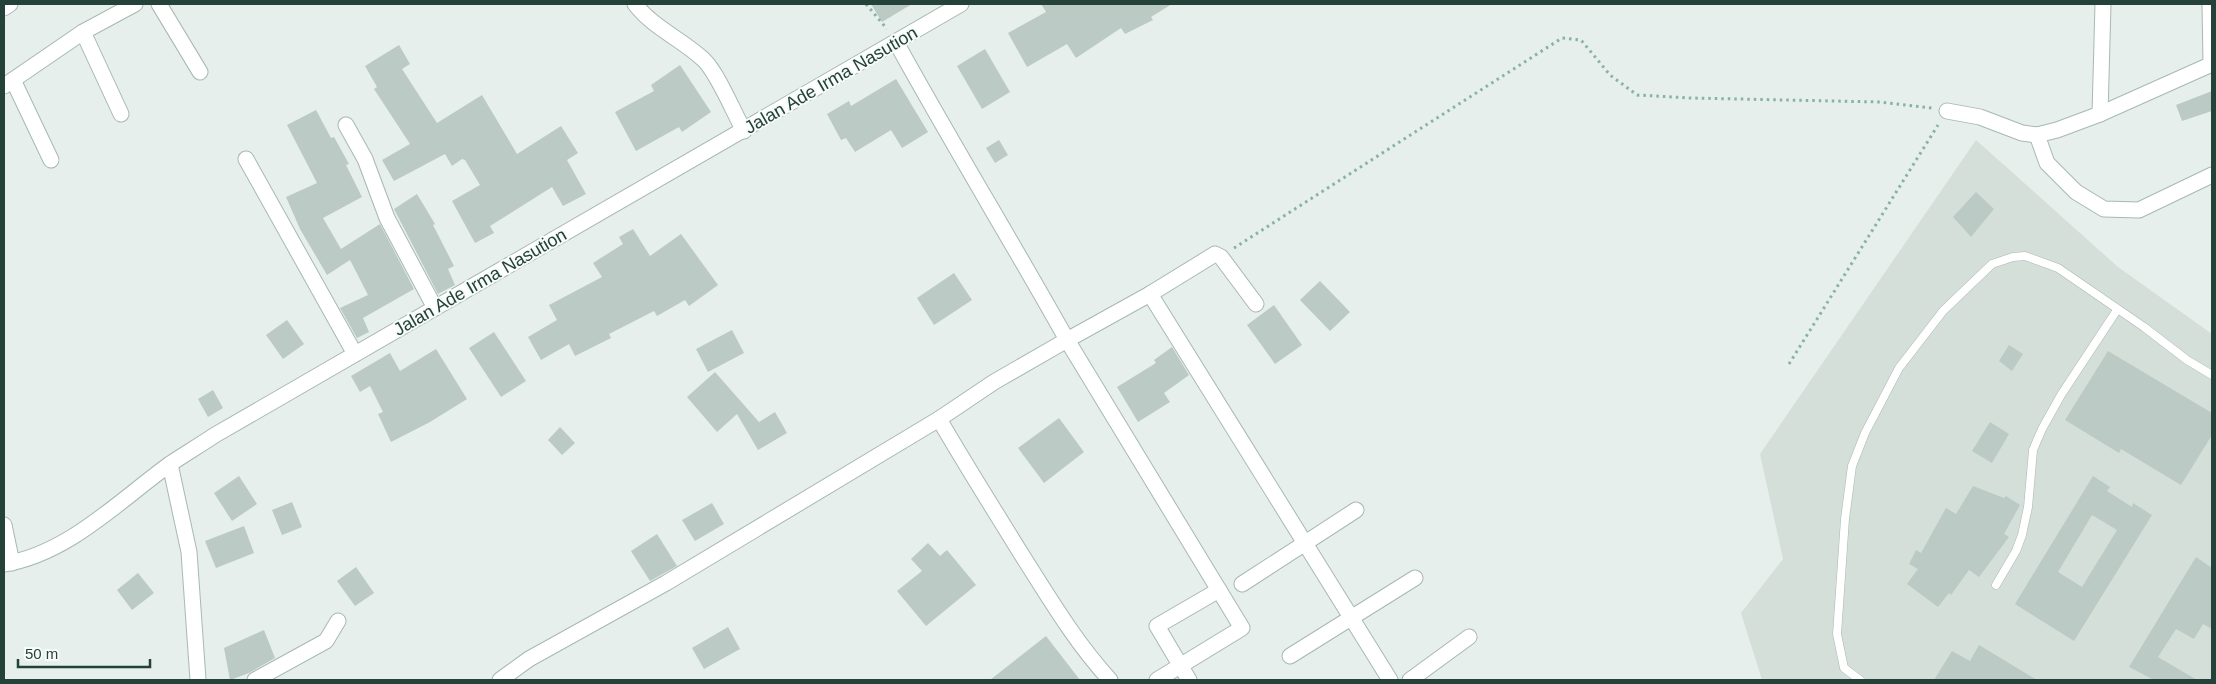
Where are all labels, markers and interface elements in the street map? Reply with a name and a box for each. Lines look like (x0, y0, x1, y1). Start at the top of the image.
street label: Jalan Ade Irma Nasution (741, 22, 921, 138)
street label: Jalan Ade Irma Nasution (390, 224, 570, 340)
scale bar (18, 636, 150, 668)
text: 50 m (25, 645, 58, 662)

